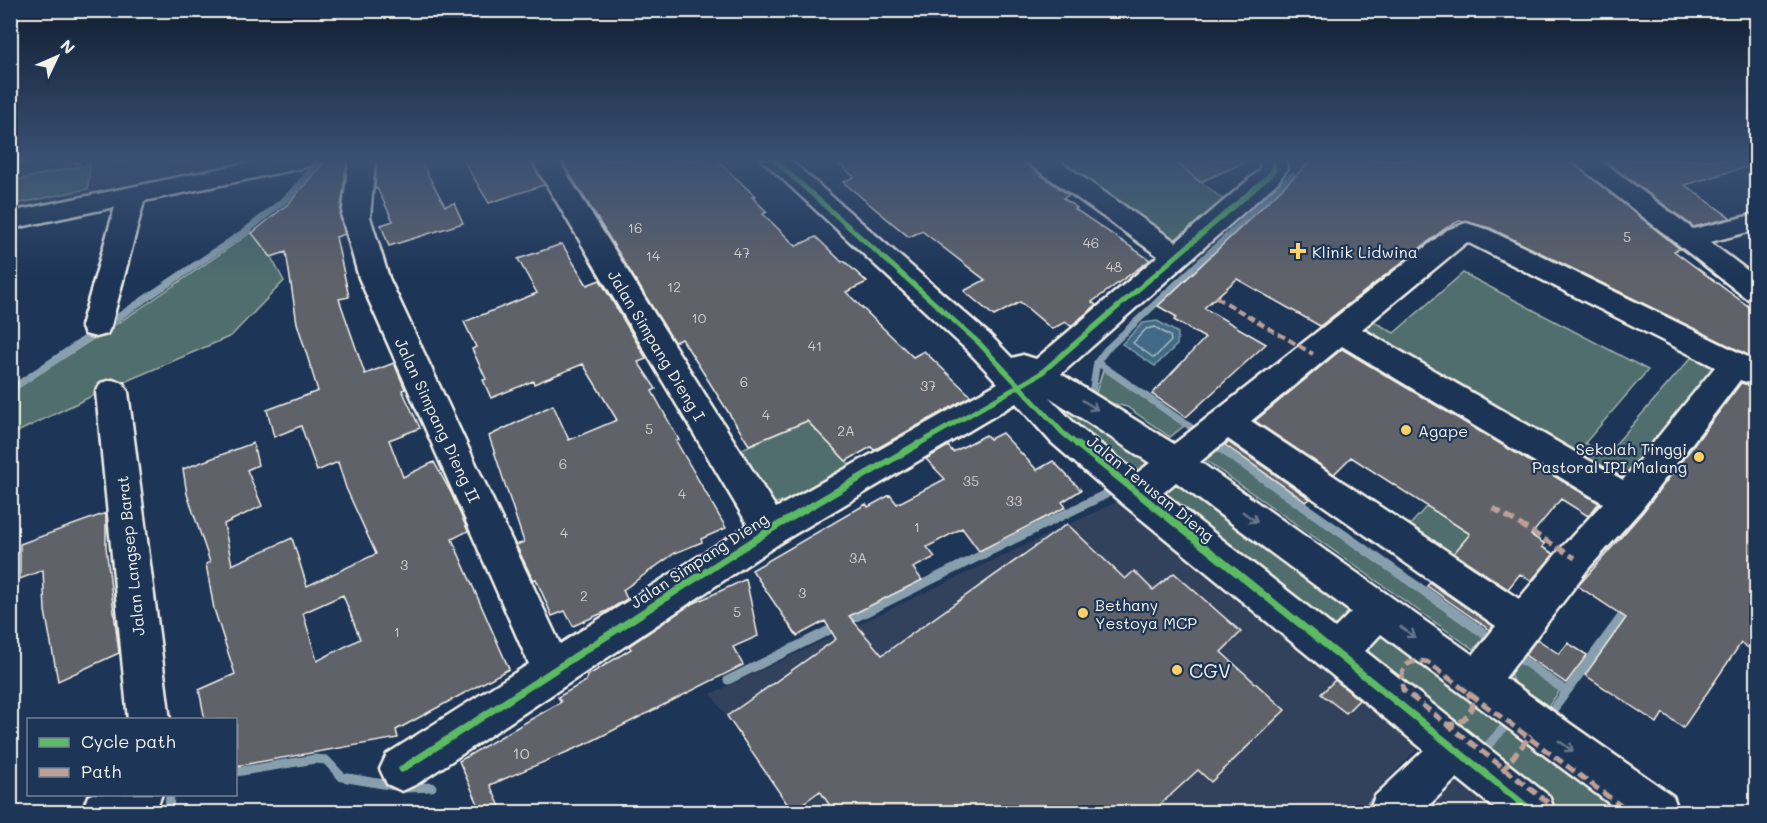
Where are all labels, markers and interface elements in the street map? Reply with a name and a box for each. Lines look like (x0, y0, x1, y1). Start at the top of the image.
north arrow (27, 27, 87, 87)
text: N (56, 35, 80, 58)
house number: 16 (628, 218, 642, 237)
house number: 5 (1623, 227, 1631, 246)
house number: 46 (1083, 233, 1099, 252)
place label: Klinik Lidwina (1312, 241, 1418, 262)
marker: Klinik Lidwina (1289, 242, 1307, 260)
house number: 47 (734, 243, 750, 262)
house number: 14 (646, 246, 661, 265)
house number: 48 (1106, 257, 1122, 276)
street label: Jalan Simpang Dieng I (604, 266, 710, 424)
house number: 12 (667, 277, 681, 296)
house number: 10 (692, 308, 707, 327)
street label: Jalan Simpang Dieng II (391, 334, 485, 506)
house number: 41 (808, 336, 822, 355)
house number: 6 (740, 372, 748, 391)
house number: 37 (920, 376, 936, 395)
one-way arrow (1081, 400, 1098, 412)
house number: 4 (762, 405, 771, 424)
house number: 5 (645, 419, 653, 438)
place label: Agape (1418, 420, 1468, 441)
house number: 2A (837, 421, 855, 440)
marker: Agape (1399, 423, 1413, 437)
street label: Jalan Terusan Dieng (1083, 430, 1219, 546)
place label: Sekolah Tinggi Pastoral IPI Malang (1532, 438, 1687, 477)
marker: Sekolah Tinggi Pastoral IPI Malang (1692, 450, 1706, 464)
house number: 6 (559, 454, 567, 473)
house number: 35 (963, 471, 979, 490)
street label: Jalan Langsep Barat (111, 475, 149, 637)
house number: 4 (678, 484, 687, 503)
house number: 33 (1006, 491, 1022, 510)
street label: Jalan Simpang Dieng (626, 508, 772, 612)
one-way arrow (1242, 511, 1258, 523)
house number: 1 (914, 517, 920, 536)
house number: 4 (560, 523, 569, 542)
house number: 3A (849, 548, 867, 567)
house number: 3 (400, 555, 408, 574)
house number: 3 (798, 583, 806, 602)
house number: 2 (580, 586, 588, 605)
place label: Bethany Yestoya MCP (1095, 594, 1197, 633)
house number: 5 (733, 602, 741, 621)
marker: Bethany Yestoya MCP (1076, 606, 1090, 620)
house number: 1 (394, 622, 400, 641)
one-way arrow (1399, 625, 1415, 638)
place label: CGV (1189, 657, 1231, 683)
marker: CGV (1170, 663, 1184, 677)
legend (27, 718, 237, 796)
text: Cycle path (81, 729, 176, 753)
one-way arrow (1557, 740, 1573, 752)
house number: 10 (512, 742, 530, 763)
text: Path (81, 759, 121, 783)

